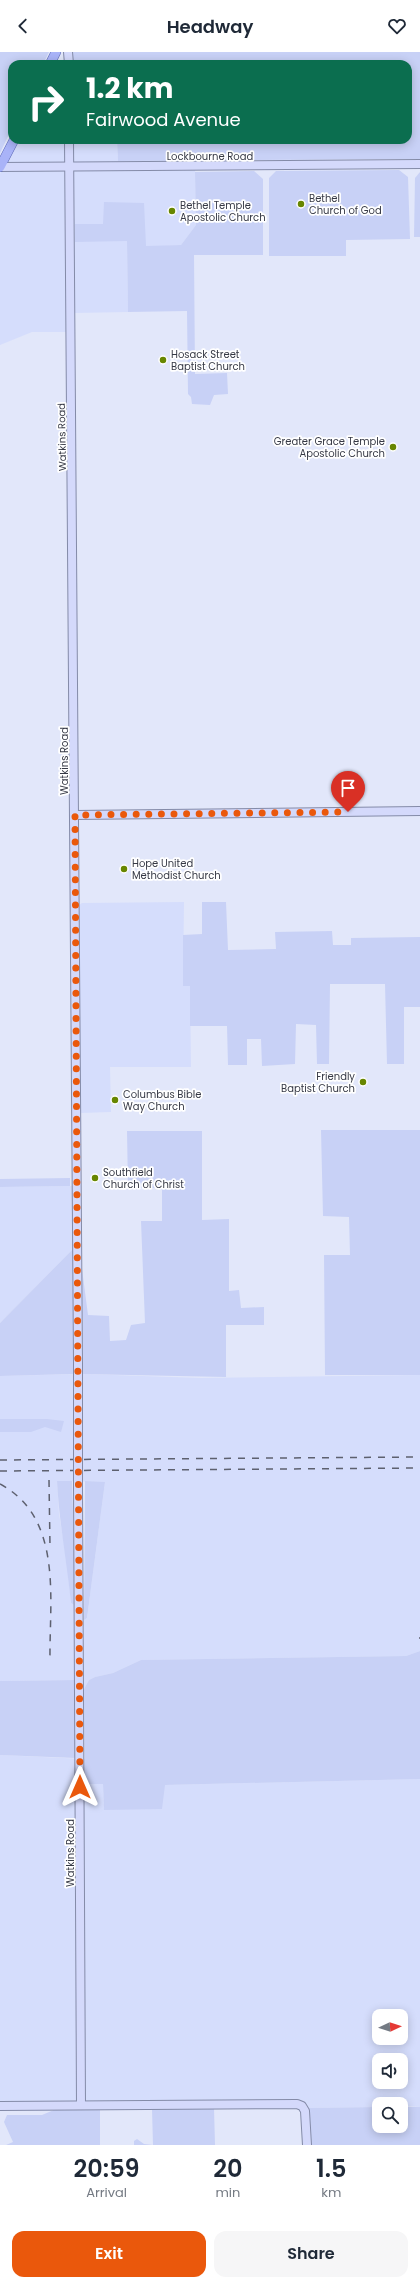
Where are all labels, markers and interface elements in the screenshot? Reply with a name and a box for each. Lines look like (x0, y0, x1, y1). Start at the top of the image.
text: Headway (167, 14, 253, 39)
icon: back (12, 15, 34, 37)
icon: heart (386, 15, 408, 37)
text: 1.2 km (86, 69, 173, 108)
icon: right (20, 76, 72, 128)
text: Fairwood Avenue (86, 107, 241, 132)
street label: Lockbourne Road (167, 149, 253, 164)
place label: Bethel Church of God (309, 191, 382, 218)
place label: Bethel Temple Apostolic Church (180, 198, 266, 225)
marker: Bethel Church of God (296, 199, 306, 209)
marker: Bethel Temple Apostolic Church (167, 206, 177, 216)
place label: Hosack Street Baptist Church (171, 347, 245, 374)
marker: Hosack Street Baptist Church (158, 355, 168, 365)
street label: Watkins Road (54, 403, 70, 471)
place label: Greater Grace Temple Apostolic Church (274, 434, 385, 461)
marker: Greater Grace Temple Apostolic Church (388, 442, 398, 452)
street label: Watkins Road (57, 727, 72, 795)
pin (331, 771, 365, 812)
icon: arrive (337, 777, 359, 799)
place label: Hope United Methodist Church (132, 856, 221, 883)
marker: Hope United Methodist Church (119, 864, 129, 874)
place label: Friendly Baptist Church (281, 1069, 355, 1096)
marker: Friendly Baptist Church (358, 1077, 368, 1087)
place label: Columbus Bible Way Church (123, 1087, 201, 1114)
marker: Columbus Bible Way Church (110, 1095, 120, 1105)
place label: Southfield Church of Christ (103, 1165, 184, 1192)
marker: Southfield Church of Christ (90, 1173, 100, 1183)
position arrow (59, 1766, 101, 1808)
street label: Watkins Road (63, 1819, 78, 1887)
north arrow (372, 2009, 408, 2045)
map controls (372, 2009, 408, 2133)
button: sound (372, 2053, 408, 2089)
button: search (372, 2097, 408, 2133)
text: 20:59 (74, 2152, 140, 2185)
text: 20 (213, 2152, 242, 2185)
text: 1.5 (316, 2152, 346, 2185)
text: Arrival (86, 2183, 127, 2202)
text: min (215, 2183, 240, 2202)
text: km (321, 2183, 341, 2202)
button: Exit (12, 2231, 206, 2277)
button: Share (214, 2231, 408, 2277)

